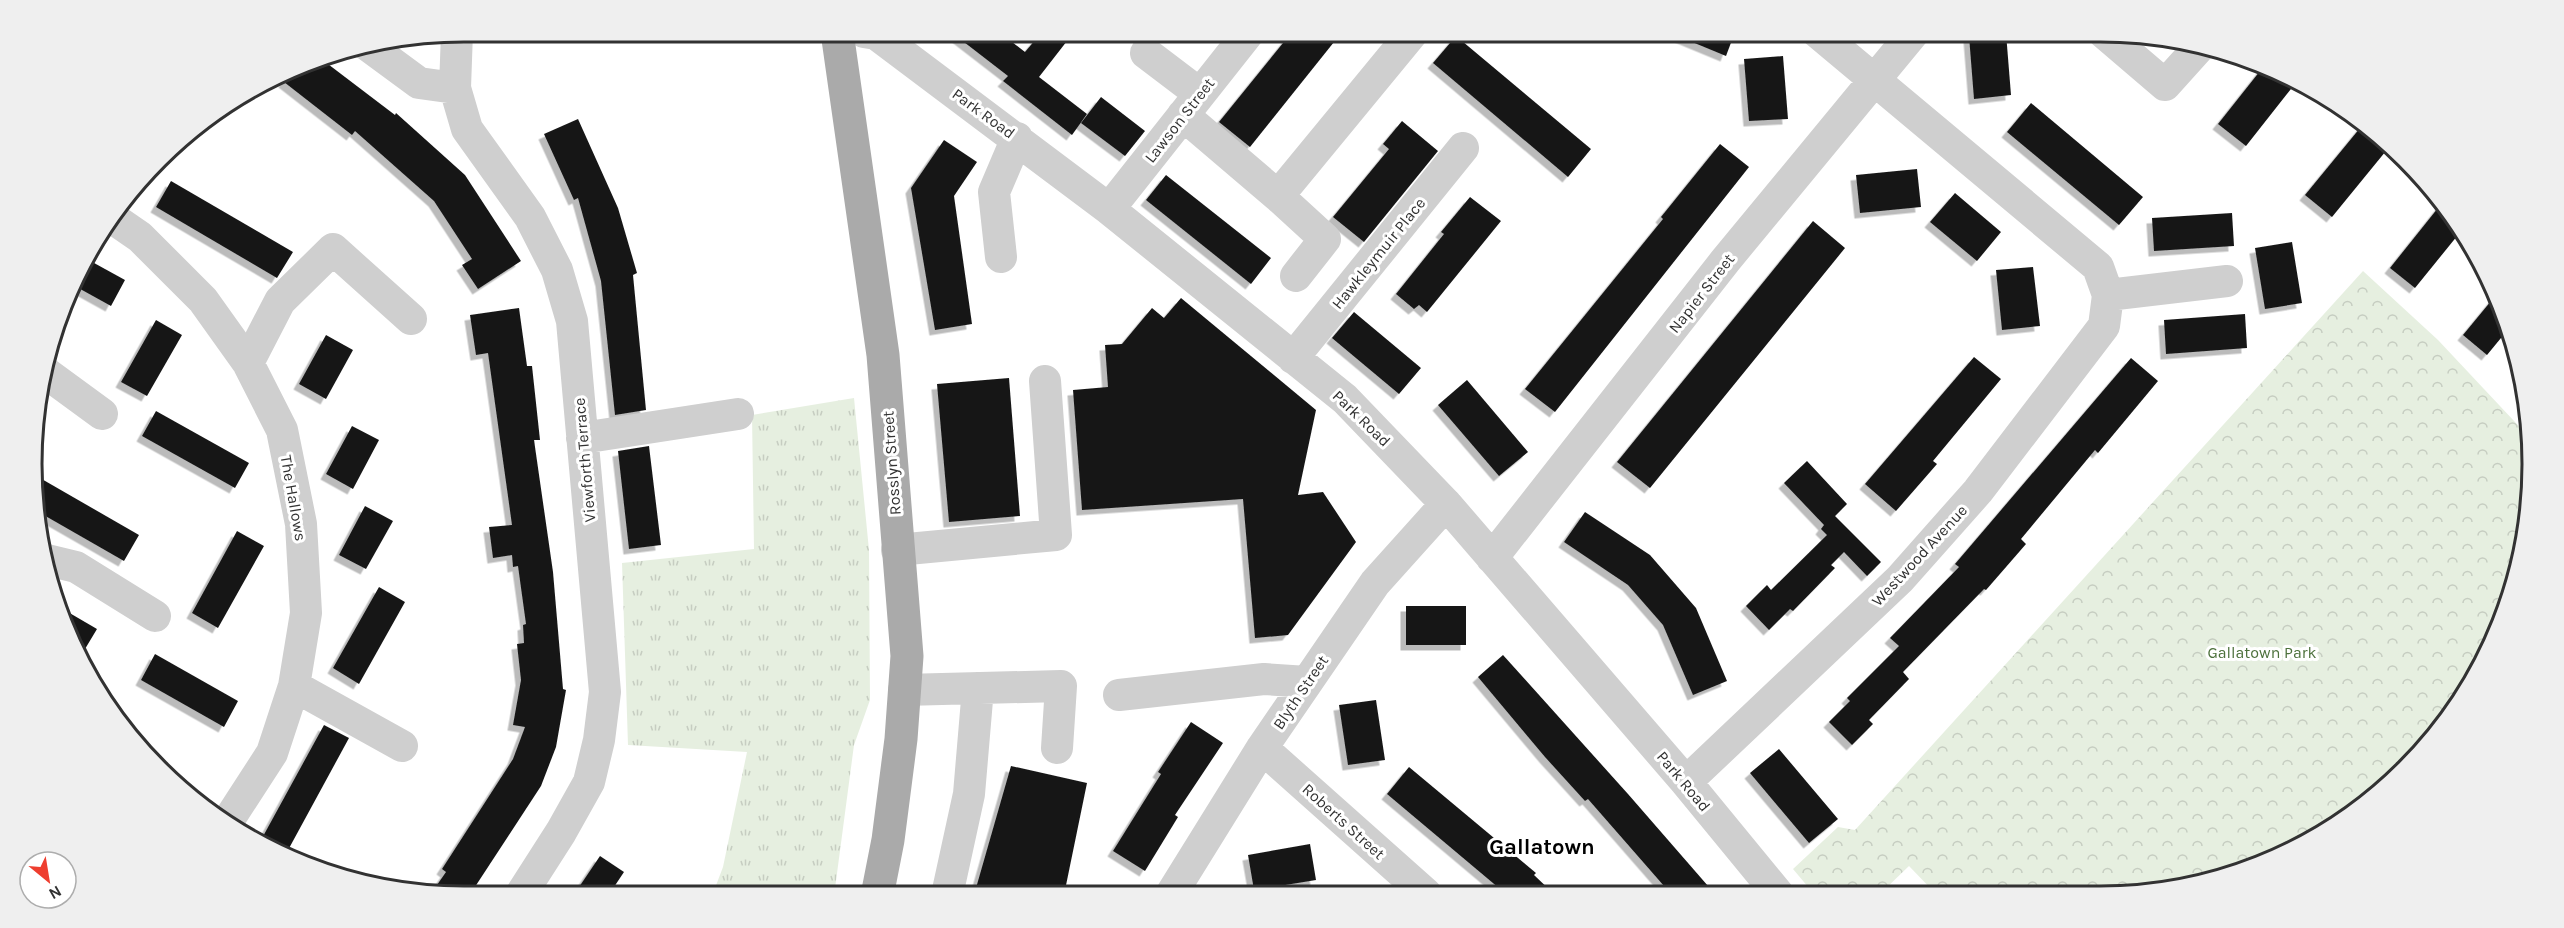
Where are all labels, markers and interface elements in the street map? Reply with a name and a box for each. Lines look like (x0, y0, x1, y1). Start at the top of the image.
street label: Lawson Street (1140, 74, 1218, 167)
street label: Park Road (949, 84, 1019, 143)
street label: Hawkleymuir Place (1328, 194, 1429, 313)
street label: Napier Street (1664, 250, 1738, 337)
street label: Park Road (1329, 386, 1395, 451)
street label: Viewforth Terrace (570, 397, 599, 523)
street label: Rosslyn Street (878, 410, 905, 516)
street label: The Hallows (277, 454, 310, 543)
street label: Westwood Avenue (1868, 501, 1971, 610)
park label: Gallatown Park (2207, 643, 2317, 662)
street label: Blyth Street (1269, 652, 1332, 733)
street label: Park Road (1653, 747, 1714, 815)
street label: Roberts Street (1299, 779, 1389, 863)
district label: Gallatown (1489, 834, 1595, 860)
north arrow (18, 850, 78, 910)
text: N (46, 881, 65, 904)

